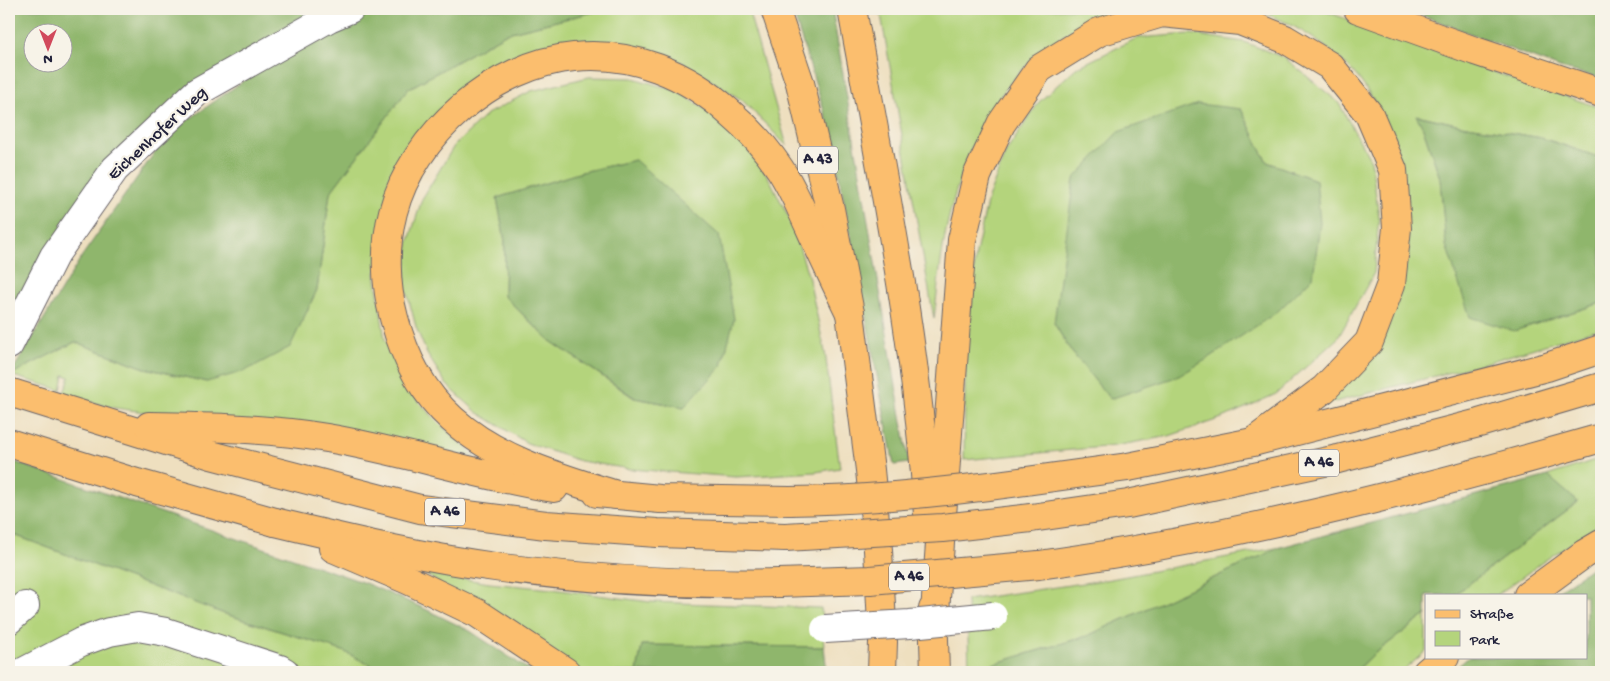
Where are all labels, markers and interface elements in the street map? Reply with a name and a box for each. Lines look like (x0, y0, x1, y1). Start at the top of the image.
north arrow (22, 22, 72, 72)
text: N (43, 50, 53, 67)
street label: Eichenhofer Weg (104, 83, 212, 185)
road number: A 43 (798, 146, 838, 174)
road number: A 46 (1299, 449, 1339, 476)
road number: A 46 (425, 498, 465, 526)
road number: A 46 (889, 564, 929, 590)
legend (1425, 594, 1588, 658)
text: Straße (1470, 606, 1514, 624)
text: Park (1469, 632, 1500, 650)

